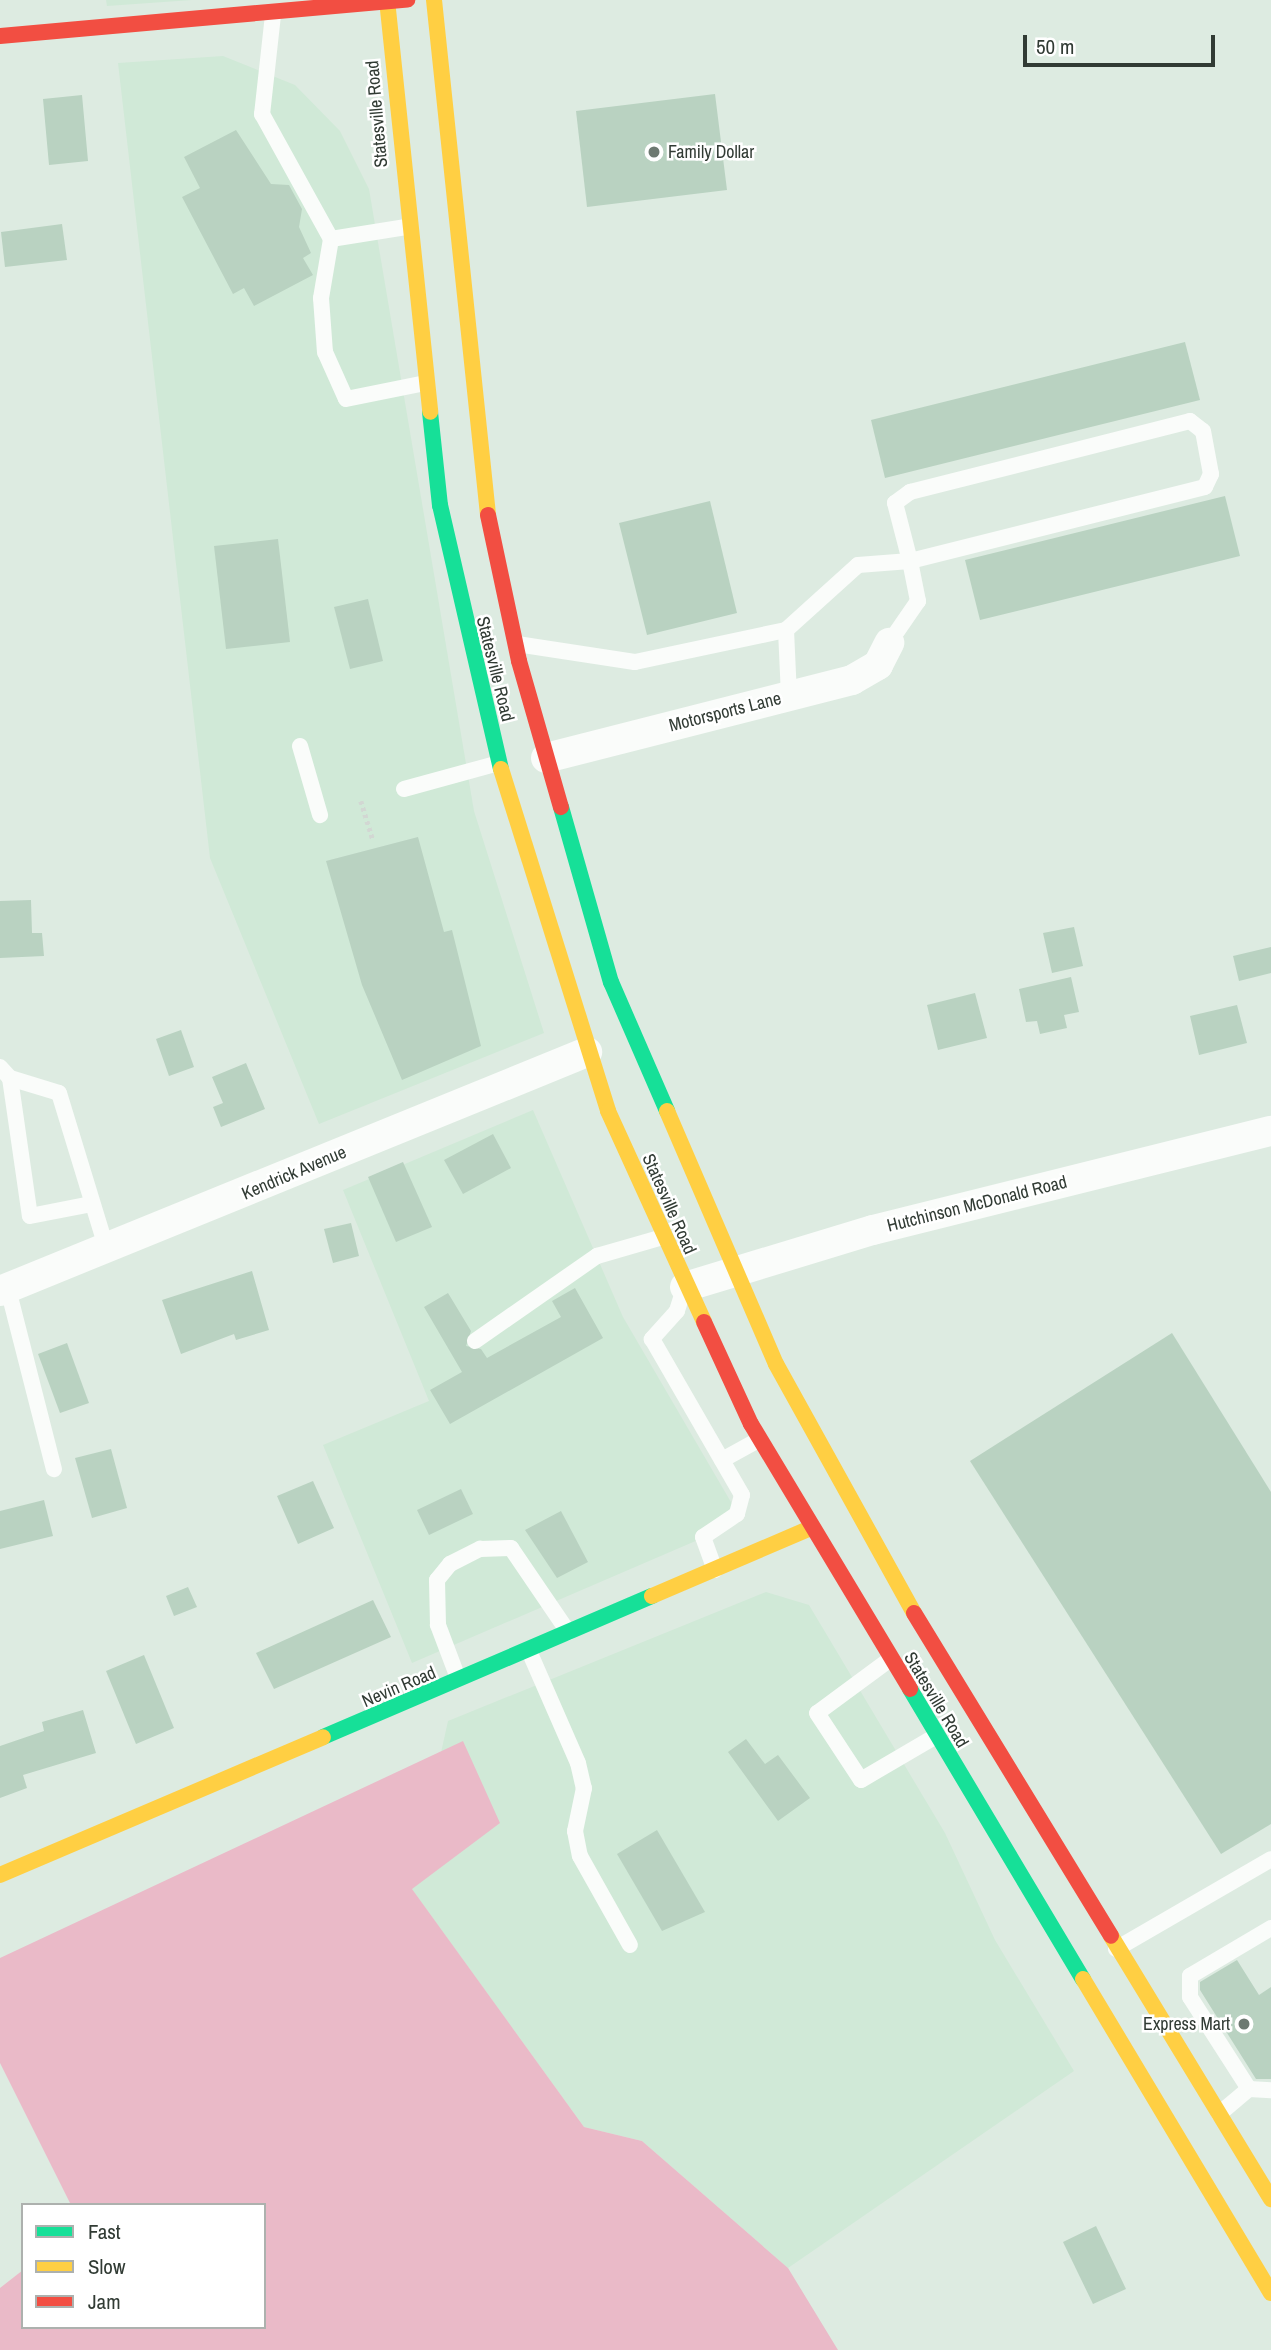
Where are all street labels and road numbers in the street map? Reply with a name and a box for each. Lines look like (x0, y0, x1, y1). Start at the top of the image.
street label: Statesville Road (362, 60, 392, 168)
street label: Statesville Road (472, 614, 518, 724)
street label: Motorsports Lane (667, 688, 783, 736)
street label: Kendrick Avenue (238, 1141, 350, 1205)
street label: Statesville Road (637, 1151, 701, 1257)
street label: Hutchinson McDonald Road (885, 1171, 1069, 1237)
street label: Statesville Road (899, 1648, 973, 1752)
street label: Nevin Road (359, 1662, 439, 1712)

